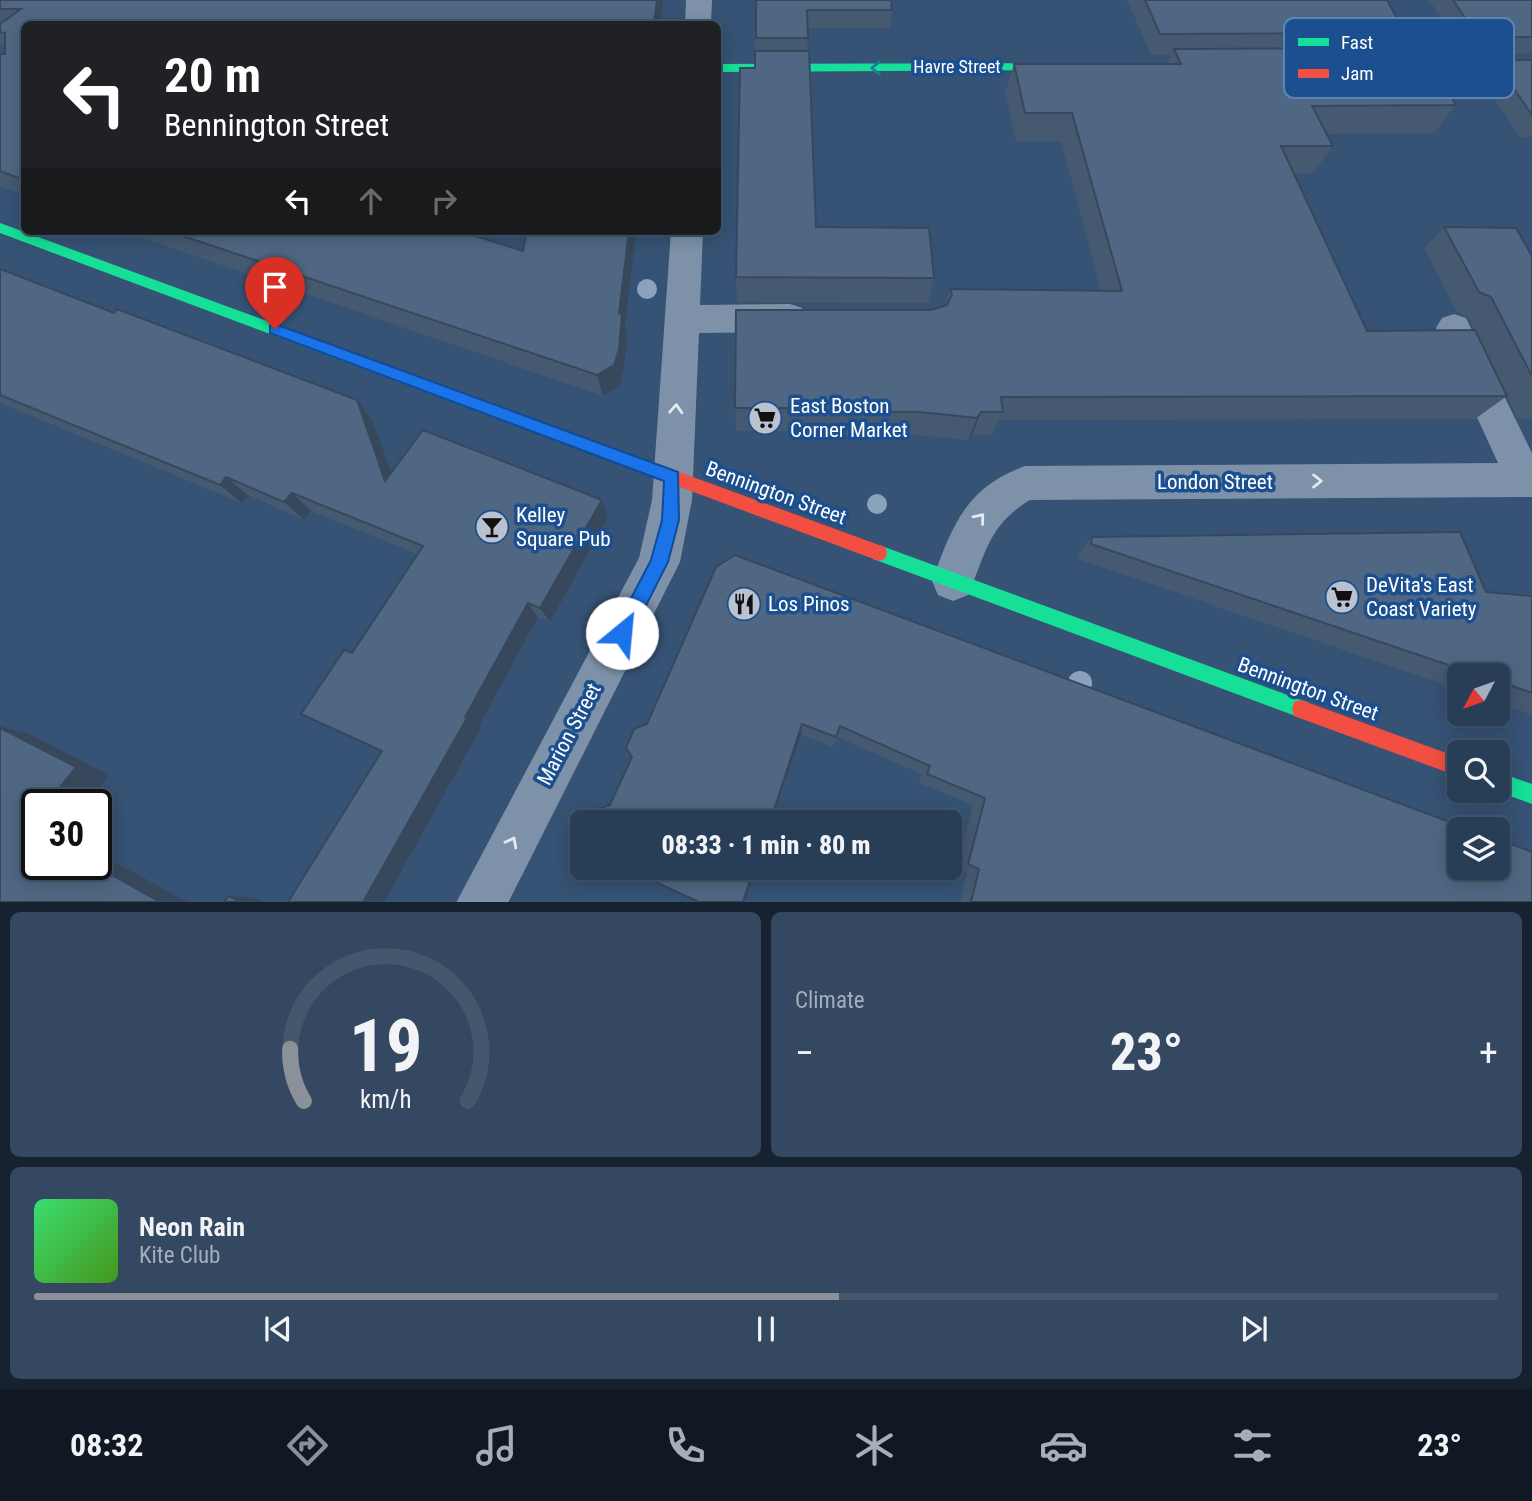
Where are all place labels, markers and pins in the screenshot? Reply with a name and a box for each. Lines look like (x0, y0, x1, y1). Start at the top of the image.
pin (245, 257, 305, 329)
place label: East Boston Corner Market (790, 394, 908, 442)
supermarket icon: East Boston Corner Market (746, 399, 784, 437)
place label: Kelley Square Pub (516, 503, 611, 551)
bar icon: Kelley Square Pub (473, 508, 511, 546)
place label: DeVita's East Coast Variety (1366, 573, 1477, 621)
supermarket icon: DeVita's East Coast Variety (1323, 578, 1361, 616)
restaurant icon: Los Pinos (725, 585, 763, 623)
place label: Los Pinos (768, 592, 850, 616)

